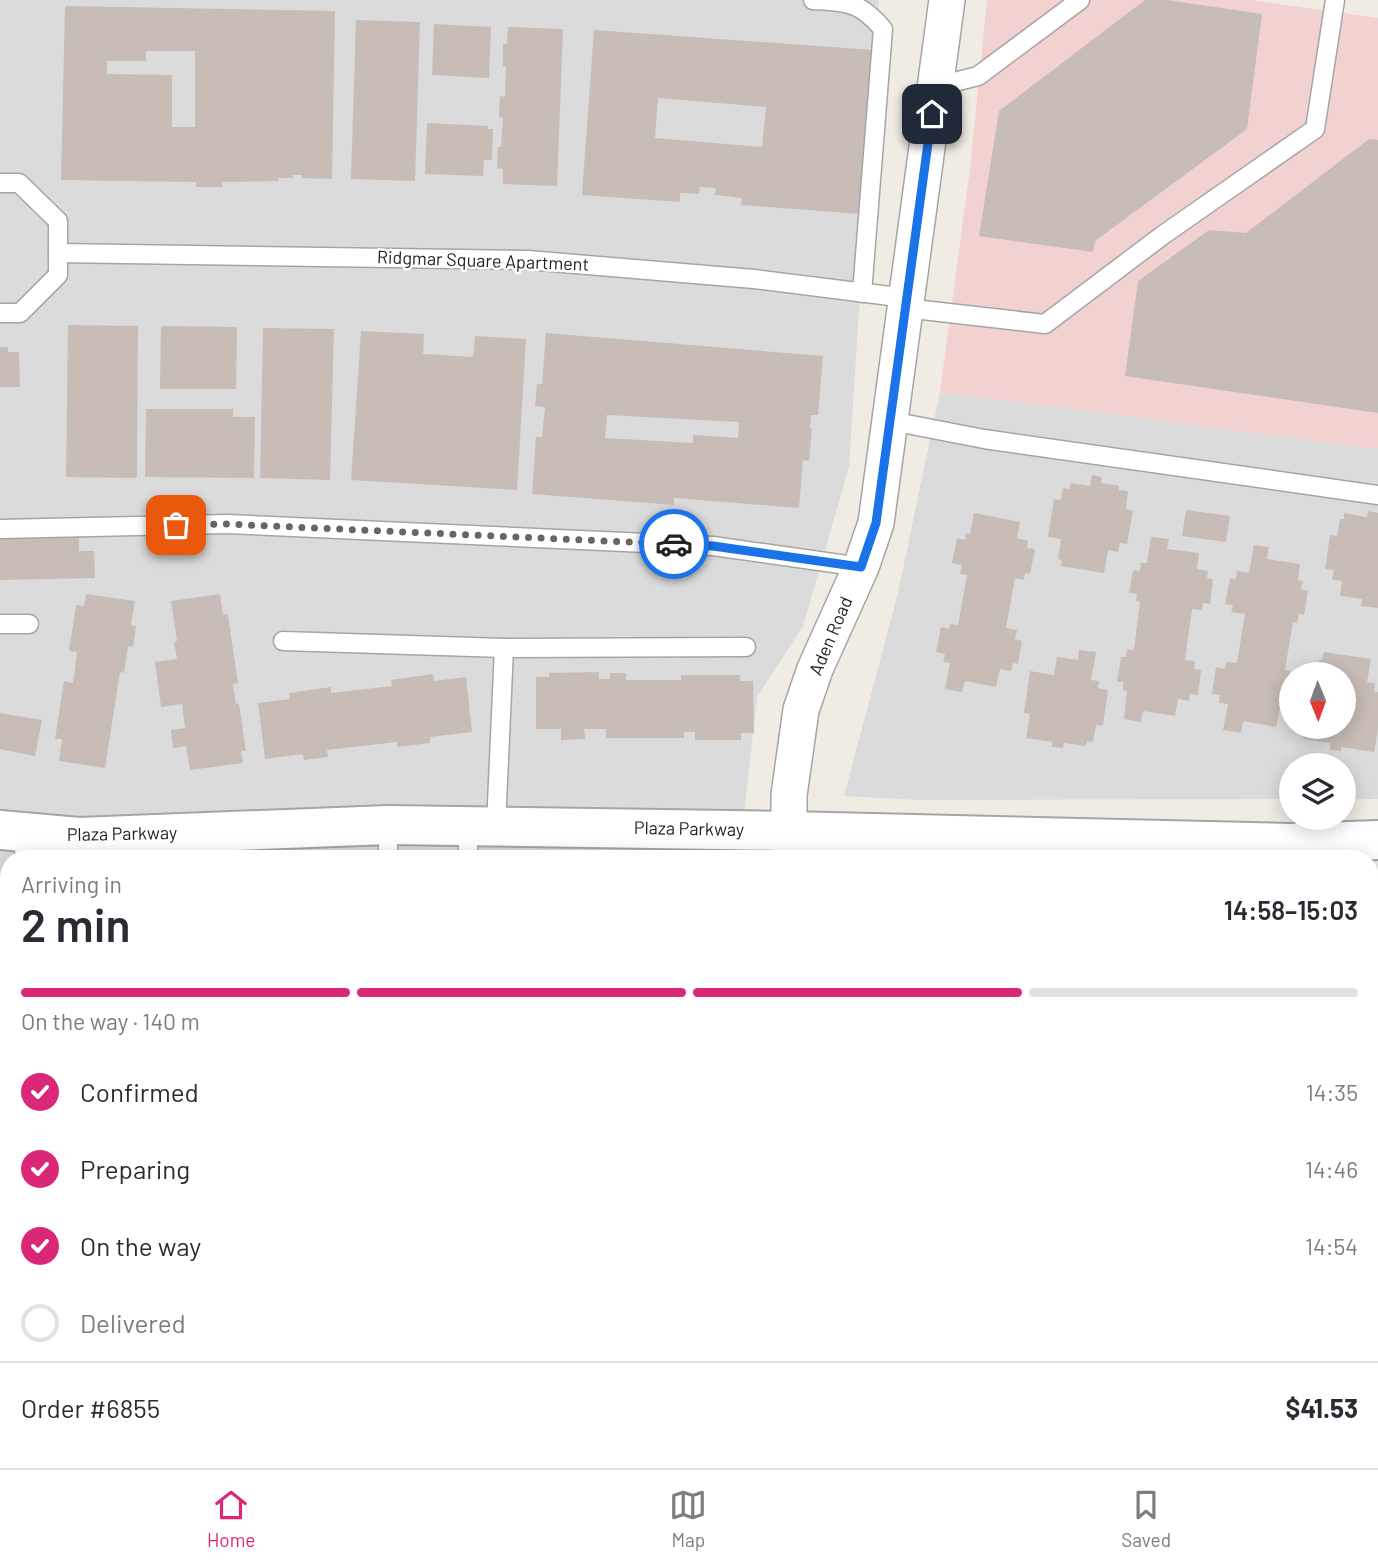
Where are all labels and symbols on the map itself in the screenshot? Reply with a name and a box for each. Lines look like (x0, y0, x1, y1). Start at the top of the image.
pin (902, 84, 962, 144)
street label: Ridgmar Square Apartment (377, 245, 589, 275)
pin (146, 495, 206, 555)
courier (639, 509, 709, 579)
street label: Aden Road (804, 593, 856, 678)
north arrow (1279, 662, 1356, 738)
street label: Plaza Parkway (634, 816, 744, 840)
street label: Plaza Parkway (67, 821, 177, 845)

